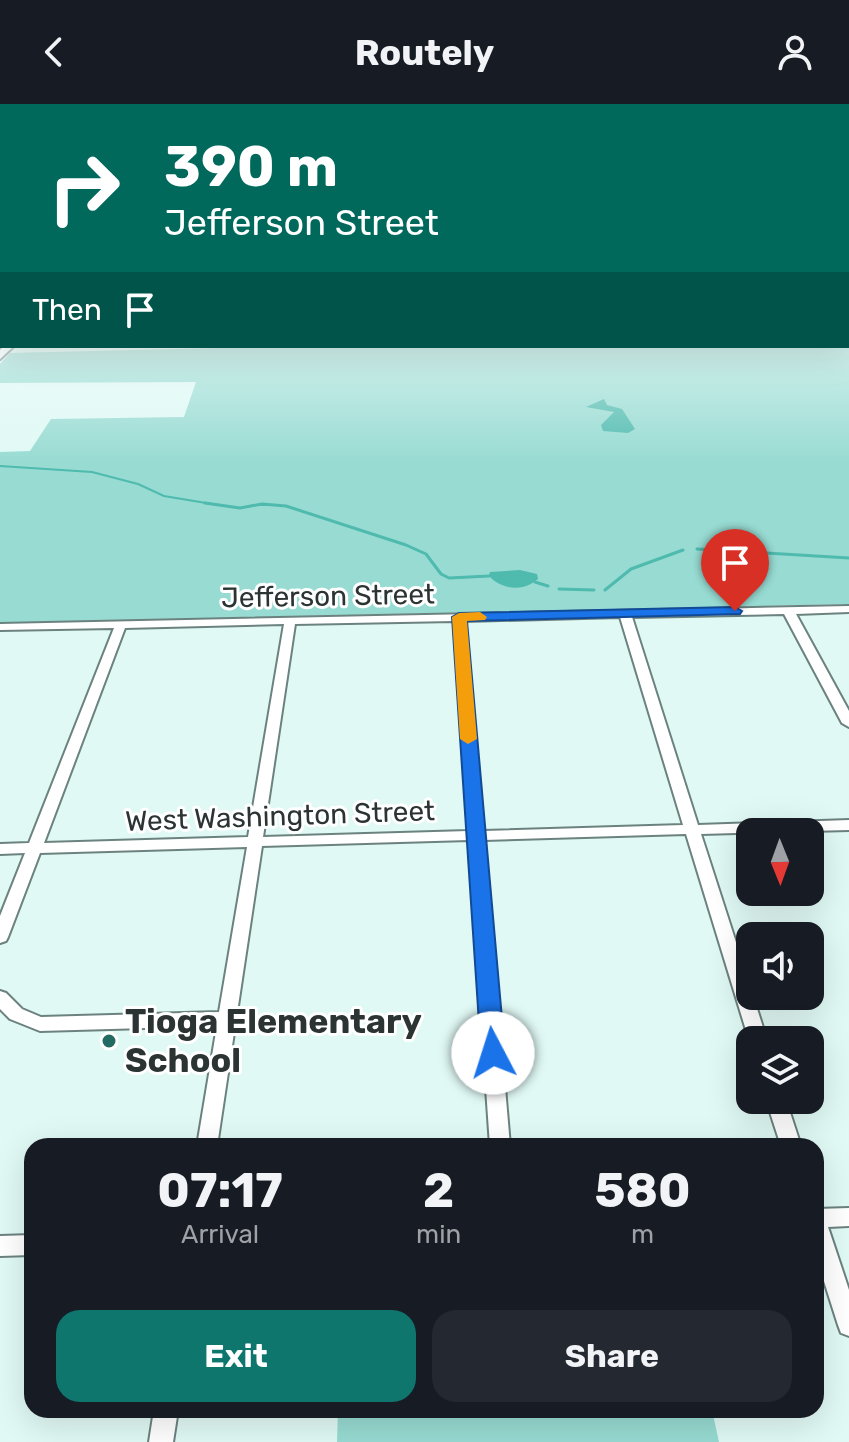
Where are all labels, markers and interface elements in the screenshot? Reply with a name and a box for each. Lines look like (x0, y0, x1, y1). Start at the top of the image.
icon: back (32, 30, 76, 74)
icon: person (773, 30, 817, 74)
text: Routely (355, 31, 494, 74)
text: 390 m (164, 134, 338, 200)
icon: right (32, 136, 136, 240)
text: Jefferson Street (164, 201, 439, 244)
icon: arrive (118, 288, 162, 332)
text: Then (32, 292, 102, 328)
pin (701, 529, 769, 611)
icon: arrive (713, 541, 757, 585)
street label: Jefferson Street (221, 578, 435, 614)
street label: West Washington Street (125, 794, 436, 838)
north arrow (736, 818, 824, 906)
map controls (736, 818, 824, 1114)
button: sound (736, 922, 824, 1010)
place label: Tioga Elementary School (125, 1001, 422, 1081)
position arrow (451, 1011, 535, 1095)
button: layers (736, 1026, 824, 1114)
marker: Tioga Elementary School (100, 1032, 118, 1050)
text: 07:17 (157, 1162, 283, 1219)
text: 2 (423, 1162, 454, 1219)
text: 580 (595, 1162, 691, 1219)
text: Arrival (181, 1219, 259, 1250)
text: min (416, 1219, 461, 1250)
text: m (631, 1219, 654, 1250)
button: Exit (56, 1310, 416, 1402)
button: Share (432, 1310, 792, 1402)

